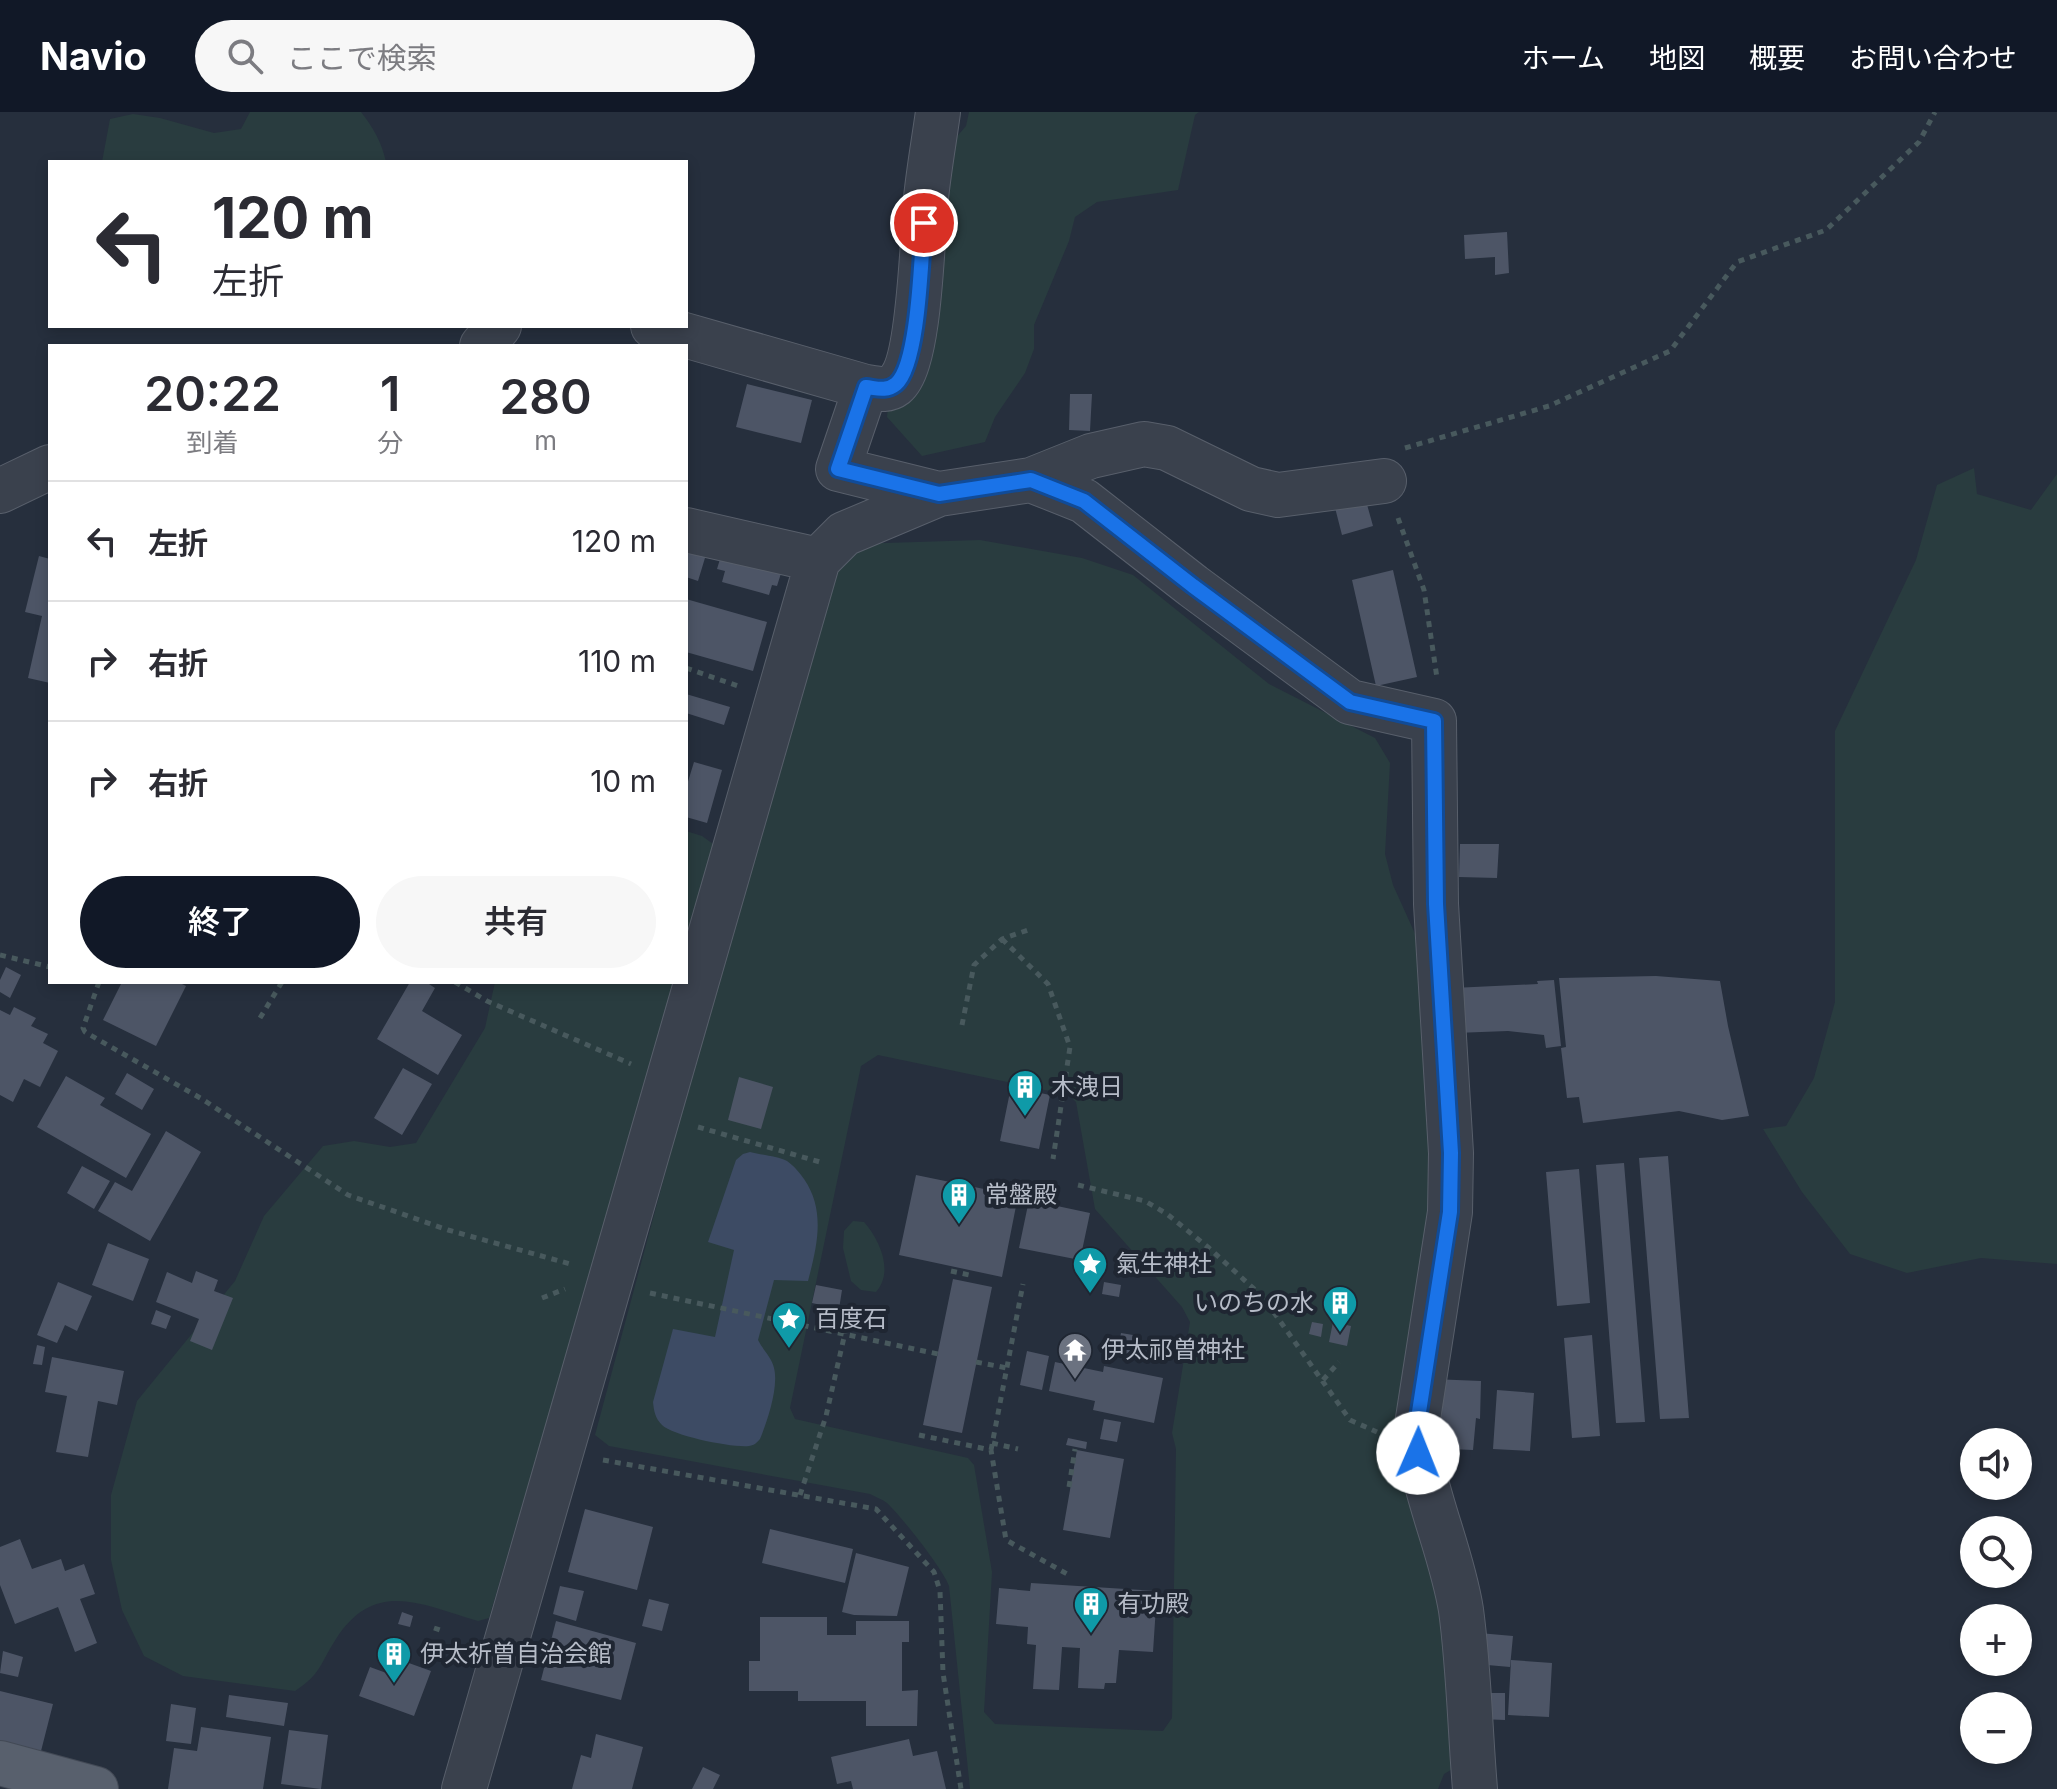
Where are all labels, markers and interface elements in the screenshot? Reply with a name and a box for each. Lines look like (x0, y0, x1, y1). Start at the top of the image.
search box (195, 20, 755, 92)
text: Navio (40, 33, 147, 79)
icon: search (223, 34, 267, 78)
text: ここで検索 (287, 40, 437, 76)
text: ホーム (1522, 41, 1605, 75)
text: 地図 (1649, 41, 1705, 75)
text: 概要 (1749, 41, 1805, 75)
text: お問い合わせ (1849, 41, 2017, 75)
text: 120 m (212, 184, 374, 252)
pin (890, 189, 958, 257)
icon: left (80, 192, 184, 296)
icon: arrive (902, 201, 946, 245)
text: 左折 (212, 259, 284, 303)
text: 20:22 (144, 364, 281, 423)
text: 1 (380, 364, 400, 423)
text: 280 (499, 367, 592, 426)
text: m (534, 425, 557, 456)
text: 到着 (187, 427, 239, 458)
text: 分 (377, 427, 403, 458)
icon: left (80, 519, 124, 563)
text: 120 m (572, 523, 656, 559)
text: 左折 (148, 525, 208, 561)
icon: right (80, 639, 124, 683)
text: 110 m (578, 643, 656, 679)
text: 右折 (148, 645, 208, 681)
icon: right (80, 759, 124, 803)
text: 10 m (590, 763, 656, 799)
text: 右折 (148, 765, 208, 801)
button: 終了 (80, 876, 360, 968)
button: 共有 (376, 876, 656, 968)
building icon: 木洩日 (1006, 1068, 1044, 1118)
place label: 木洩日 (1051, 1072, 1123, 1101)
building icon: 常盤殿 (940, 1176, 978, 1226)
place label: 常盤殿 (985, 1180, 1057, 1209)
place icon: 氣生神社 (1071, 1245, 1109, 1295)
place label: 氣生神社 (1116, 1249, 1212, 1278)
building icon: いのちの水 (1321, 1284, 1359, 1334)
place label: いのちの水 (1194, 1288, 1314, 1317)
place icon: 百度石 (770, 1300, 808, 1350)
place label: 百度石 (815, 1304, 887, 1333)
temple icon: 伊太祁曽神社 (1056, 1331, 1094, 1381)
place label: 伊太祁曽神社 (1101, 1335, 1245, 1364)
position arrow (1376, 1411, 1460, 1495)
map controls (1960, 1428, 2032, 1764)
button: sound (1960, 1428, 2032, 1500)
button: search (1960, 1516, 2032, 1588)
building icon: 有功殿 (1072, 1585, 1110, 1635)
place label: 有功殿 (1117, 1589, 1189, 1618)
button: + (1960, 1604, 2032, 1676)
building icon: 伊太祈曽自治会館 (375, 1635, 413, 1685)
place label: 伊太祈曽自治会館 (420, 1639, 612, 1668)
button: − (1960, 1692, 2032, 1764)

